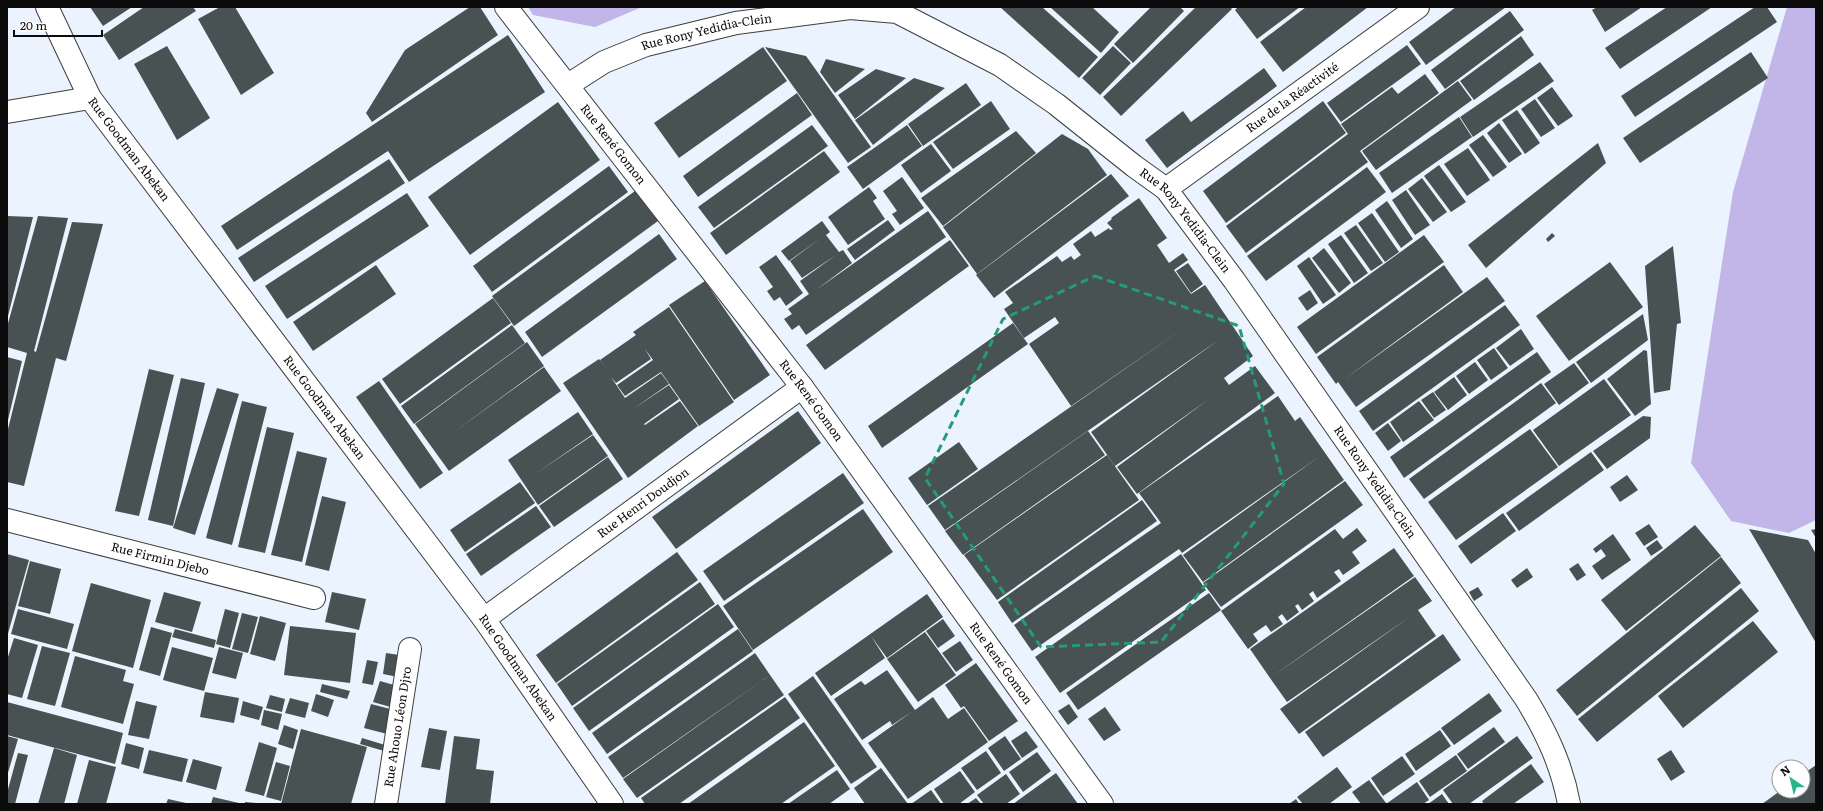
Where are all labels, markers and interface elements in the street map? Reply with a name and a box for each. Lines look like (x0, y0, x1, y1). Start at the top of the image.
street label: Rue Rony Yedidia-Clein (638, 8, 773, 54)
scale bar (14, 12, 102, 38)
text: 20 m (20, 16, 47, 34)
street label: Rue de la Réactivité (1242, 57, 1342, 136)
street label: Rue Goodman Abekan (84, 93, 175, 205)
street label: Rue René Gomon (577, 100, 651, 188)
street label: Rue Rony Yedidia-Clein (1136, 163, 1236, 276)
street label: Rue Goodman Abekan (280, 351, 370, 463)
street label: Rue René Gomon (776, 355, 848, 445)
street label: Rue Rony Yedidia-Clein (1330, 422, 1421, 542)
street label: Rue Henri Doudjon (593, 462, 692, 542)
street label: Rue Firmin Djebo (109, 537, 211, 579)
street label: Rue Goodman Abekan (475, 610, 562, 724)
street label: Rue René Gomon (966, 618, 1037, 708)
street label: Rue Ahouo Léon Djro (379, 665, 415, 788)
north arrow (1771, 759, 1811, 799)
text: N (1776, 761, 1793, 779)

